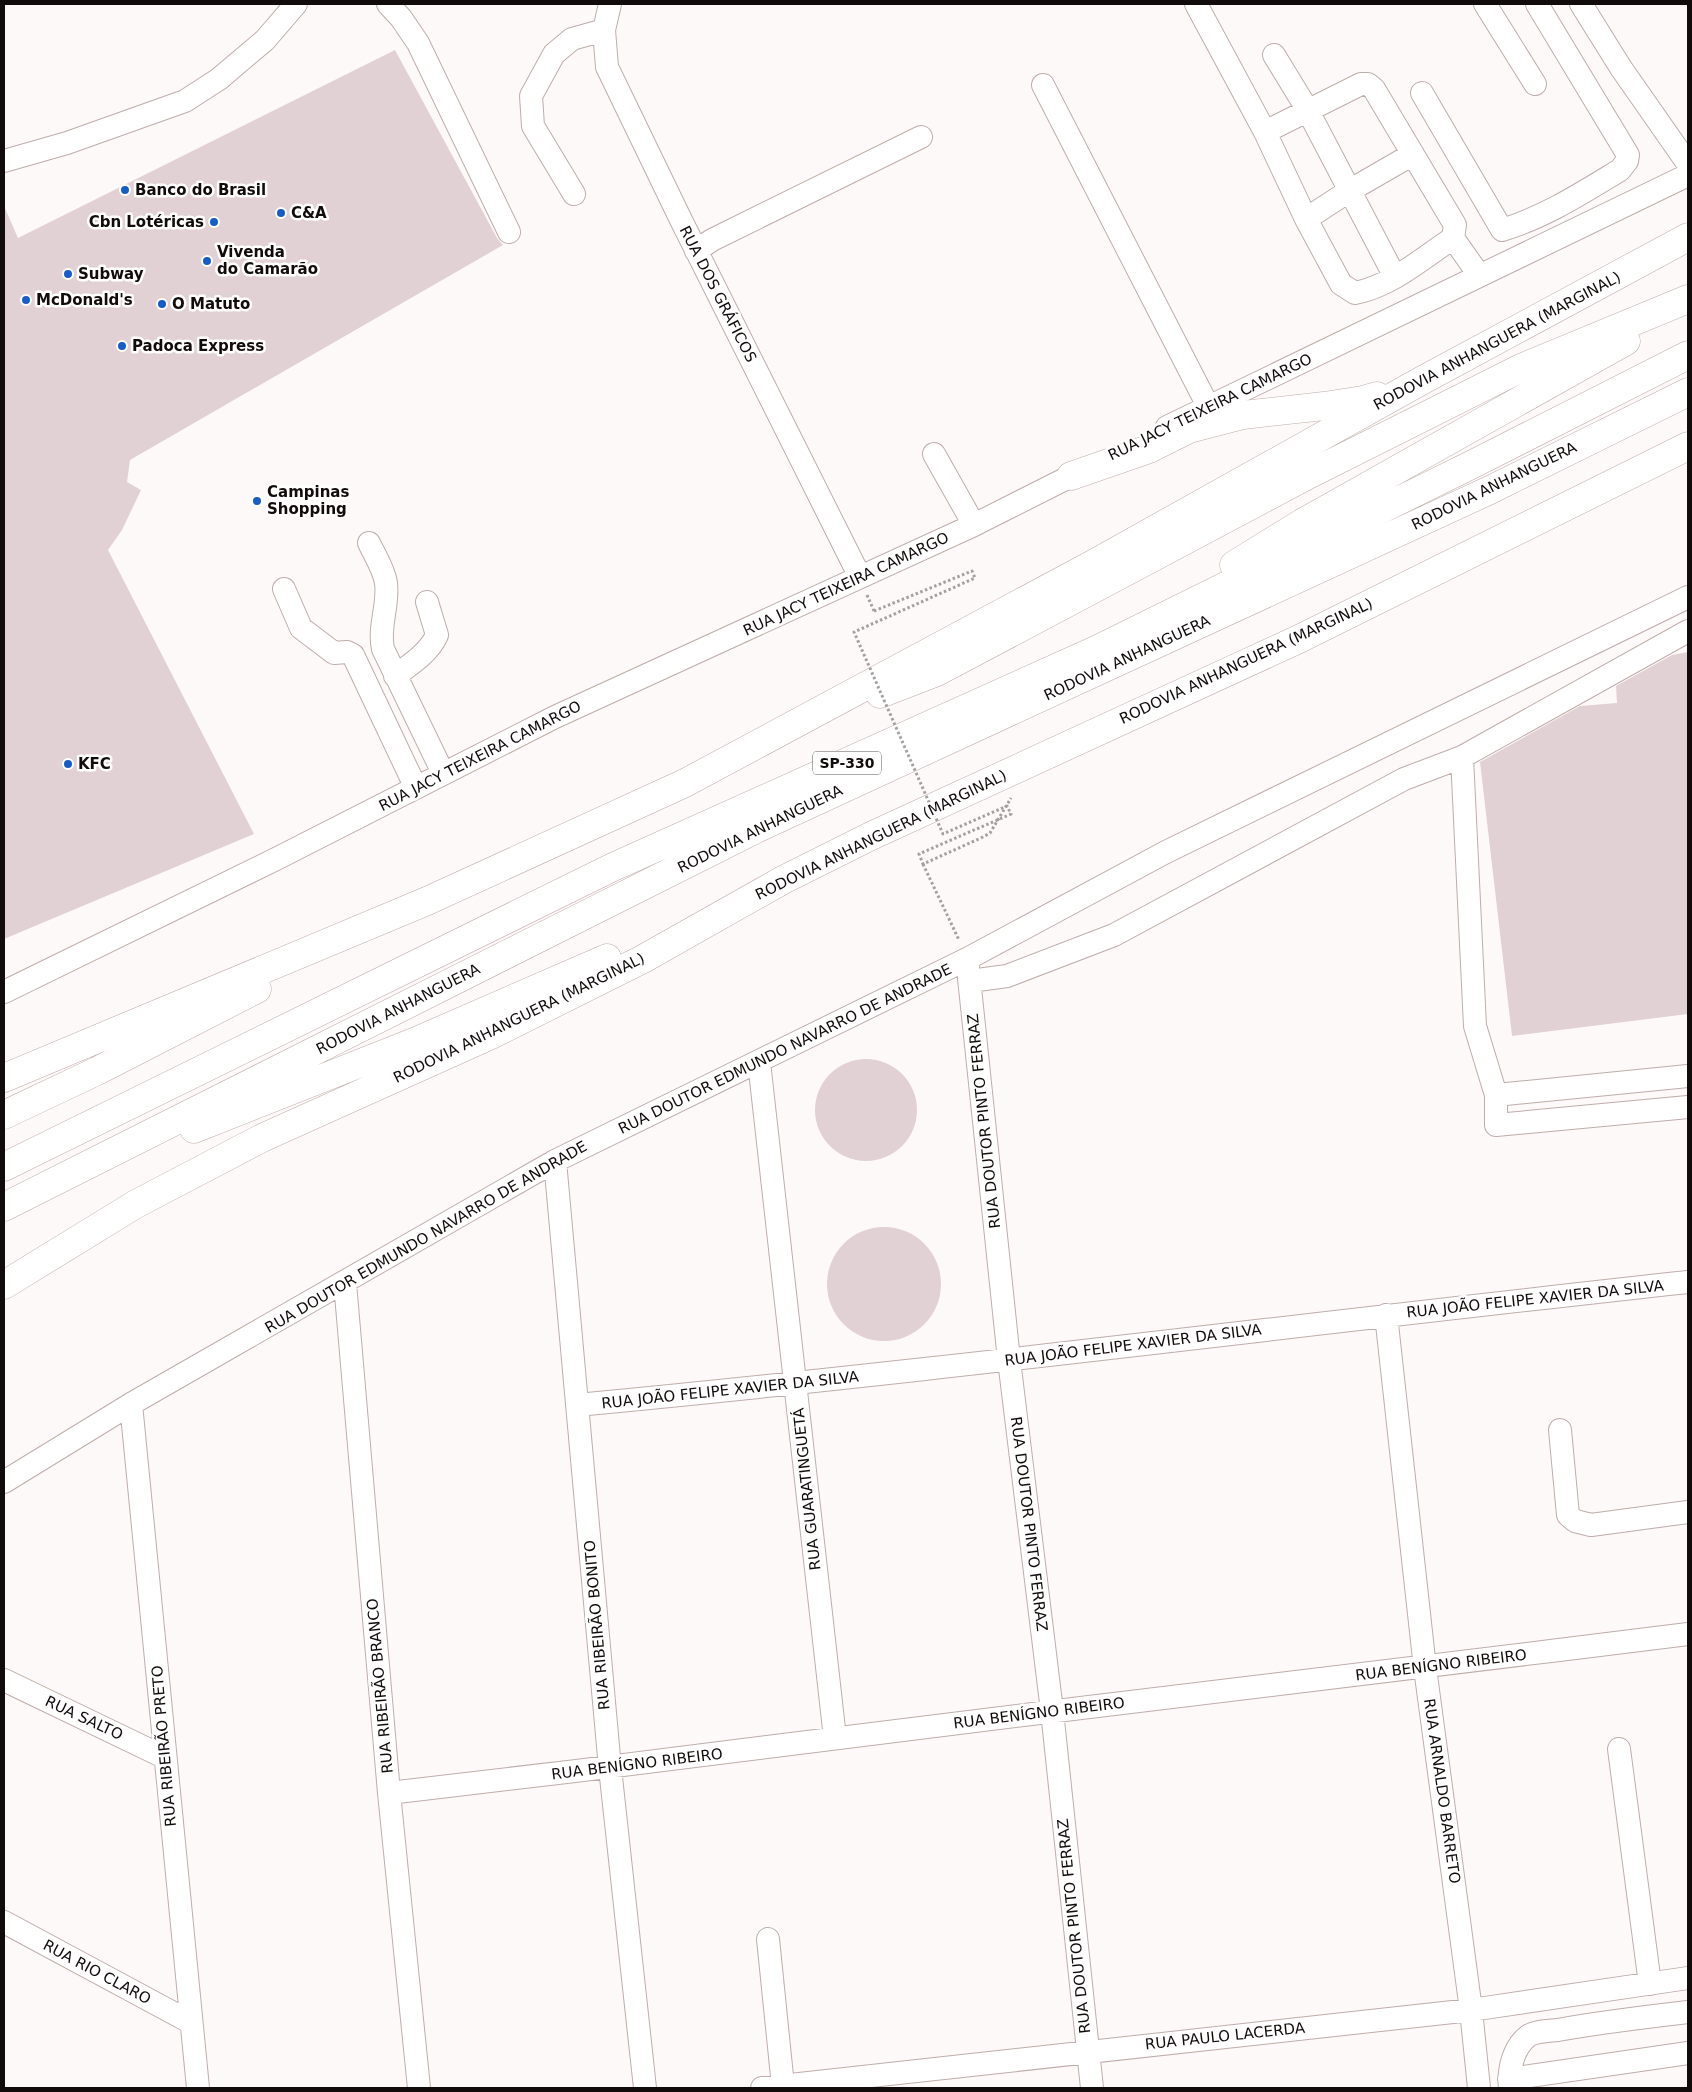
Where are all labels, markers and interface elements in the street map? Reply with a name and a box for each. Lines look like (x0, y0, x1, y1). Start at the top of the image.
place label: Banco do Brasil (135, 181, 266, 199)
marker: Banco do Brasil (119, 184, 131, 196)
place label: C&A (291, 204, 327, 222)
marker: C&A (275, 207, 287, 219)
place label: Cbn Lotéricas (89, 213, 204, 231)
marker: Cbn Lotéricas (208, 216, 220, 228)
street label: RUA DOS GRÁFICOS (676, 222, 761, 365)
place label: Vivenda do Camarão (217, 243, 318, 278)
marker: Vivenda do Camarão (201, 255, 213, 267)
place label: Subway (78, 265, 144, 283)
marker: Subway (62, 268, 74, 280)
street label: RODOVIA ANHANGUERA (MARGINAL) (1370, 268, 1624, 414)
place label: McDonald's (36, 291, 133, 309)
marker: McDonald's (20, 294, 32, 306)
place label: O Matuto (172, 295, 250, 313)
marker: O Matuto (156, 298, 168, 310)
place label: Padoca Express (132, 337, 264, 355)
marker: Padoca Express (116, 340, 128, 352)
street label: RUA JACY TEIXEIRA CAMARGO (1105, 350, 1315, 464)
street label: RODOVIA ANHANGUERA (1409, 438, 1580, 534)
place label: Campinas Shopping (267, 483, 349, 518)
marker: Campinas Shopping (251, 495, 263, 507)
street label: RUA JACY TEIXEIRA CAMARGO (740, 528, 952, 640)
street label: RODOVIA ANHANGUERA (MARGINAL) (1116, 594, 1376, 728)
street label: RODOVIA ANHANGUERA (1041, 611, 1214, 704)
street label: RUA JACY TEIXEIRA CAMARGO (376, 697, 584, 815)
road number: SP-330 (813, 751, 881, 774)
place label: KFC (78, 755, 111, 773)
marker: KFC (62, 758, 74, 770)
street label: RODOVIA ANHANGUERA (MARGINAL) (752, 766, 1010, 904)
street label: RODOVIA ANHANGUERA (675, 781, 846, 877)
street label: RODOVIA ANHANGUERA (MARGINAL) (390, 949, 648, 1087)
street label: RODOVIA ANHANGUERA (313, 959, 484, 1058)
street label: RUA DOUTOR EDMUNDO NAVARRO DE ANDRADE (615, 960, 955, 1138)
street label: RUA DOUTOR PINTO FERRAZ (964, 1013, 1004, 1229)
street label: RUA DOUTOR EDMUNDO NAVARRO DE ANDRADE (262, 1137, 590, 1337)
street label: RUA JOÃO FELIPE XAVIER DA SILVA (1405, 1275, 1665, 1321)
street label: RUA JOÃO FELIPE XAVIER DA SILVA (1003, 1319, 1263, 1370)
street label: RUA JOÃO FELIPE XAVIER DA SILVA (600, 1366, 860, 1412)
street label: RUA GUARATINGUETÁ (788, 1406, 824, 1571)
street label: RUA DOUTOR PINTO FERRAZ (1007, 1416, 1051, 1632)
street label: RUA RIBEIRÃO BONITO (580, 1539, 613, 1711)
street label: RUA RIBEIRÃO BRANCO (362, 1598, 397, 1774)
street label: RUA BENÍGNO RIBEIRO (1354, 1645, 1528, 1684)
street label: RUA RIBEIRÃO PRETO (147, 1665, 180, 1827)
street label: RUA SALTO (42, 1692, 126, 1744)
street label: RUA BENÍGNO RIBEIRO (952, 1693, 1126, 1732)
street label: RUA ARNALDO BARRETO (1420, 1697, 1464, 1885)
street label: RUA BENÍGNO RIBEIRO (550, 1744, 724, 1783)
street label: RUA DOUTOR PINTO FERRAZ (1054, 1818, 1094, 2034)
street label: RUA RIO CLARO (40, 1936, 154, 2008)
street label: RUA PAULO LACERDA (1144, 2019, 1307, 2053)

